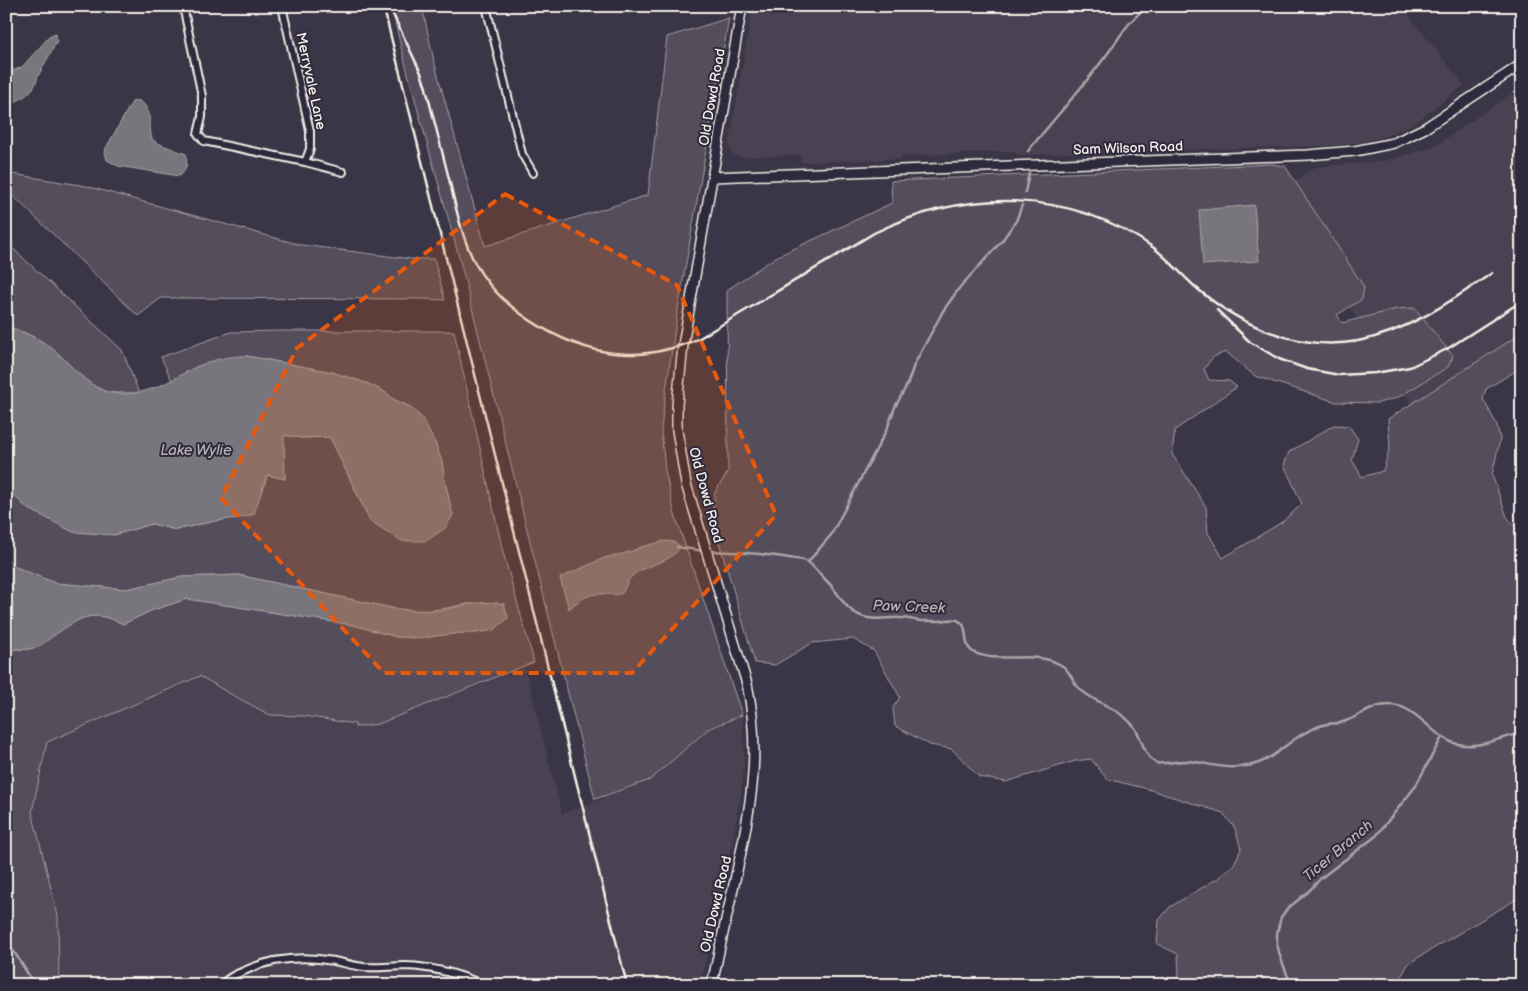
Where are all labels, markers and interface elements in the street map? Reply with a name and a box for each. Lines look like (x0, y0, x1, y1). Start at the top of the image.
street label: Merryvale Lane (292, 31, 330, 131)
street label: Old Dowd Road (695, 47, 729, 147)
street label: Sam Wilson Road (1073, 138, 1183, 158)
water label: Lake Wylie (160, 441, 232, 460)
street label: Old Dowd Road (685, 445, 727, 545)
water label: Paw Creek (872, 596, 946, 618)
water label: Ticer Branch (1299, 816, 1377, 886)
street label: Old Dowd Road (697, 854, 735, 954)

